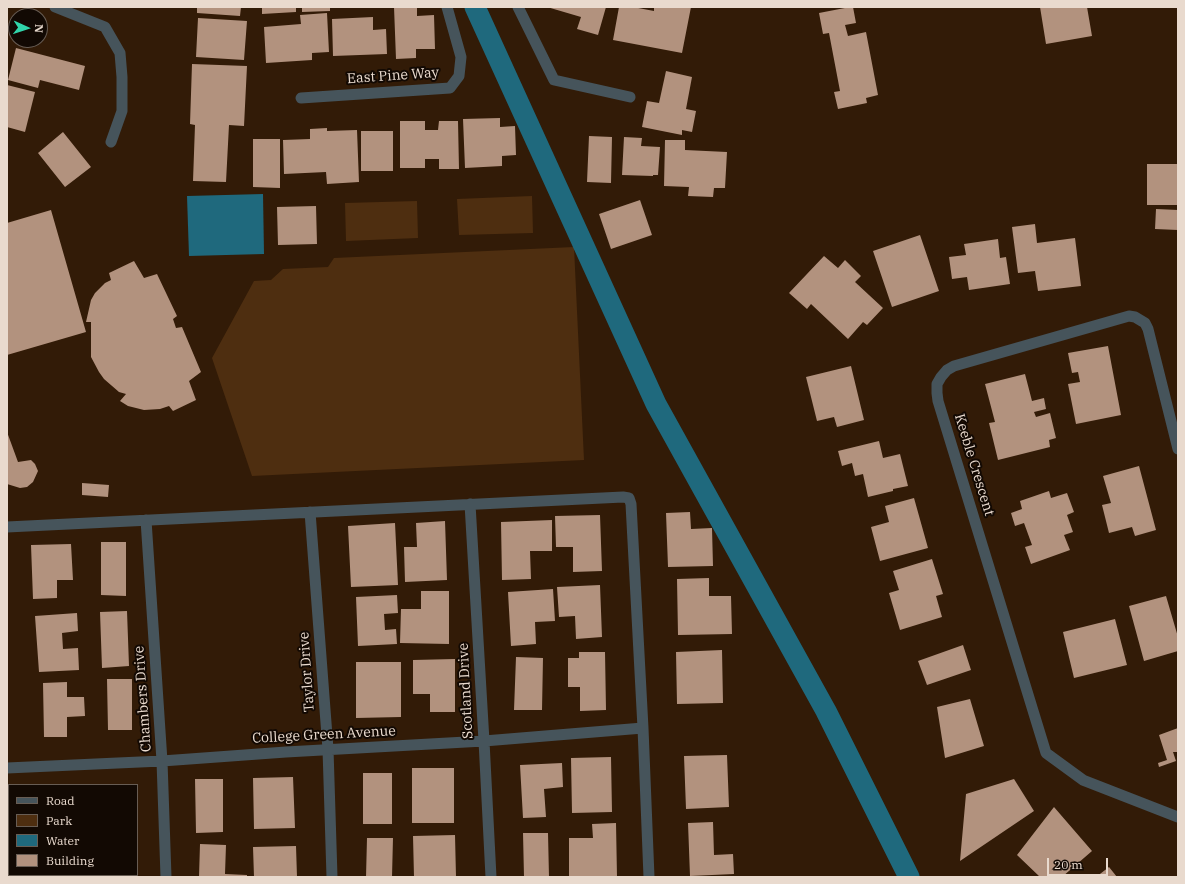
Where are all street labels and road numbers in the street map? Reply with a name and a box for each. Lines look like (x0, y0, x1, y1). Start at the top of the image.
street label: East Pine Way (346, 64, 440, 88)
street label: Keeble Crescent (951, 412, 997, 518)
street label: Taylor Drive (296, 631, 318, 713)
street label: Scotland Drive (455, 643, 477, 739)
street label: Chambers Drive (131, 645, 155, 753)
street label: College Green Avenue (252, 723, 396, 747)

